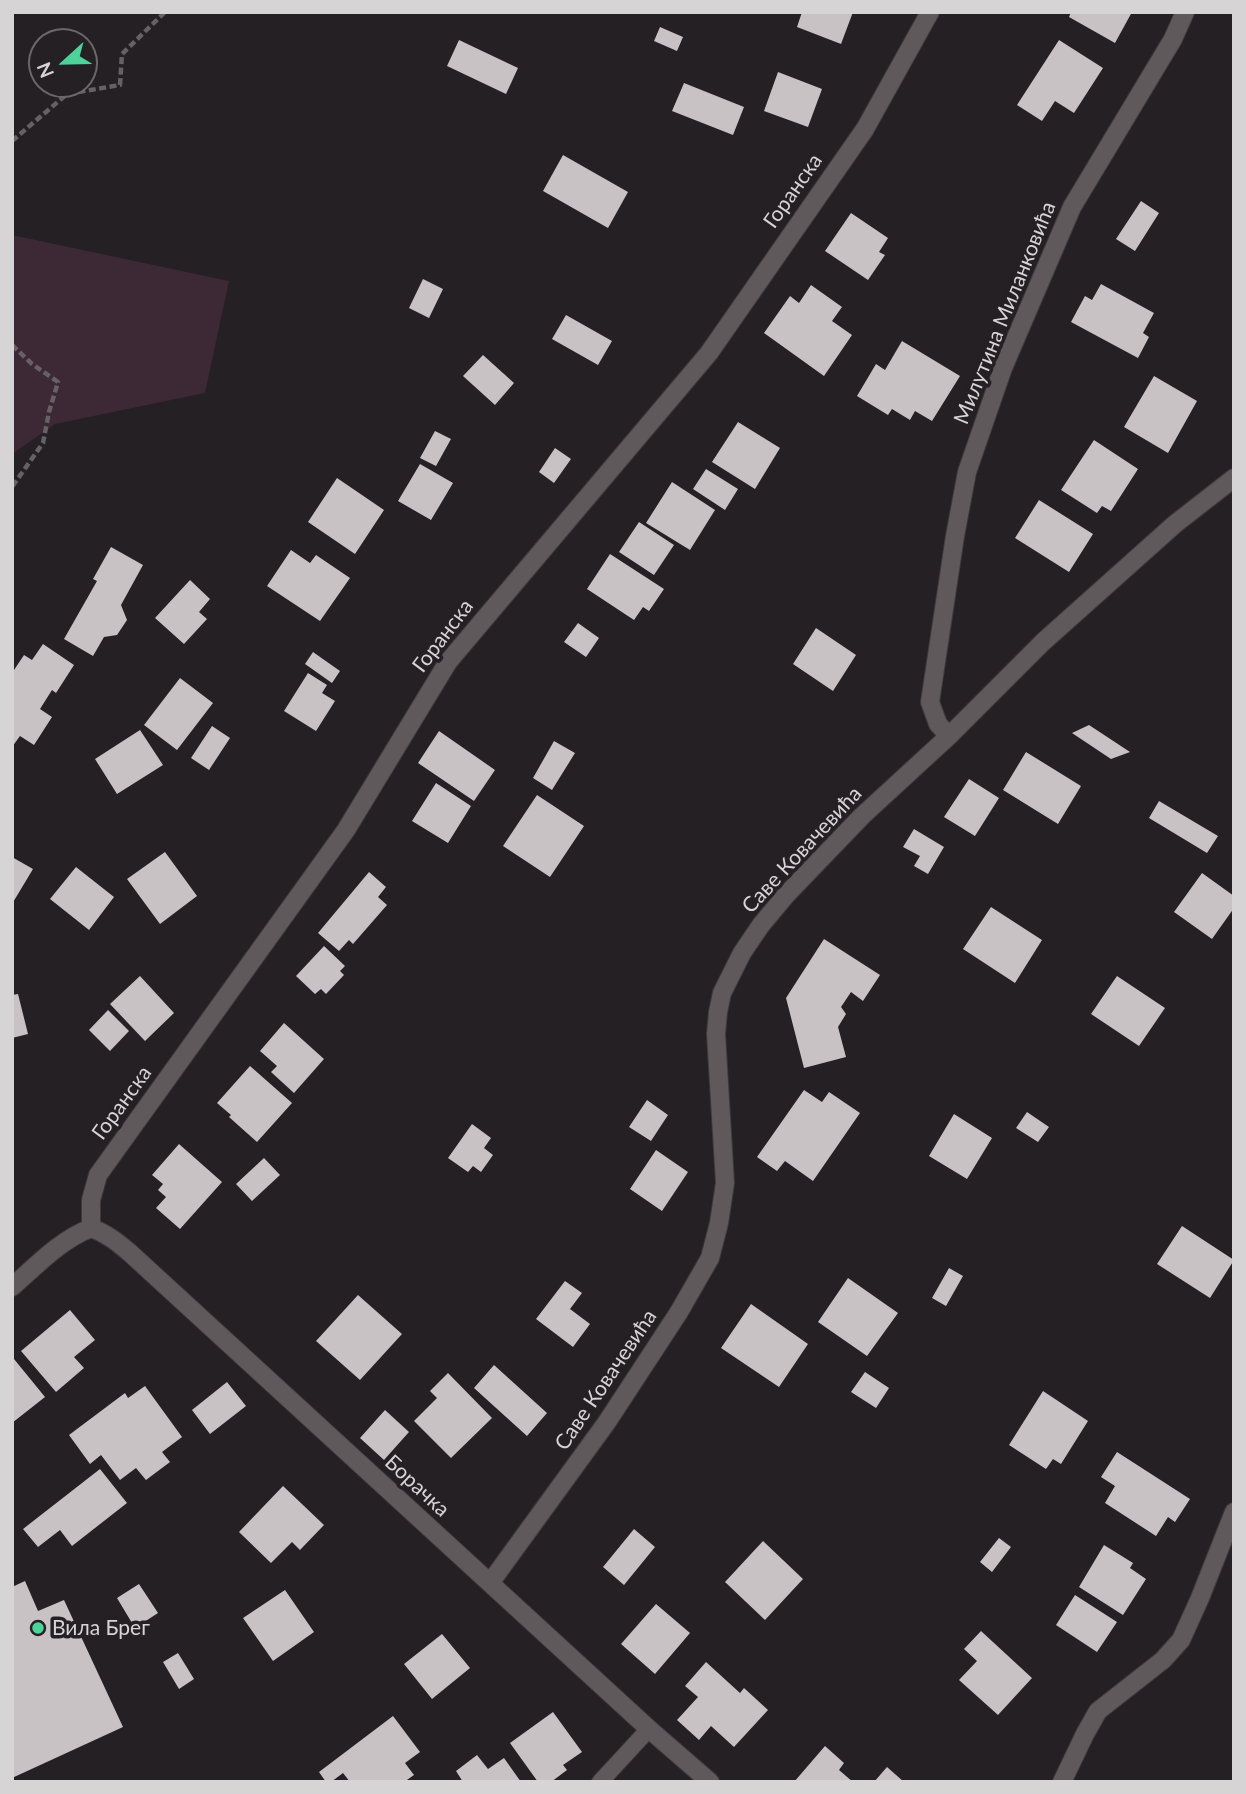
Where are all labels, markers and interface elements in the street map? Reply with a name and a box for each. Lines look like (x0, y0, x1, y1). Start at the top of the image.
north arrow (28, 28, 98, 98)
text: N (32, 59, 58, 81)
street label: Горанска (758, 149, 828, 233)
street label: Милутина Миланковића (949, 198, 1061, 428)
street label: Горанска (407, 595, 479, 677)
street label: Саве Ковачевића (737, 781, 867, 919)
street label: Горанска (87, 1061, 157, 1145)
street label: Саве Ковачевића (550, 1305, 662, 1455)
street label: Борачка (379, 1450, 455, 1522)
place label: Вила Брег (52, 1615, 150, 1641)
marker: Вила Брег (30, 1620, 46, 1636)

